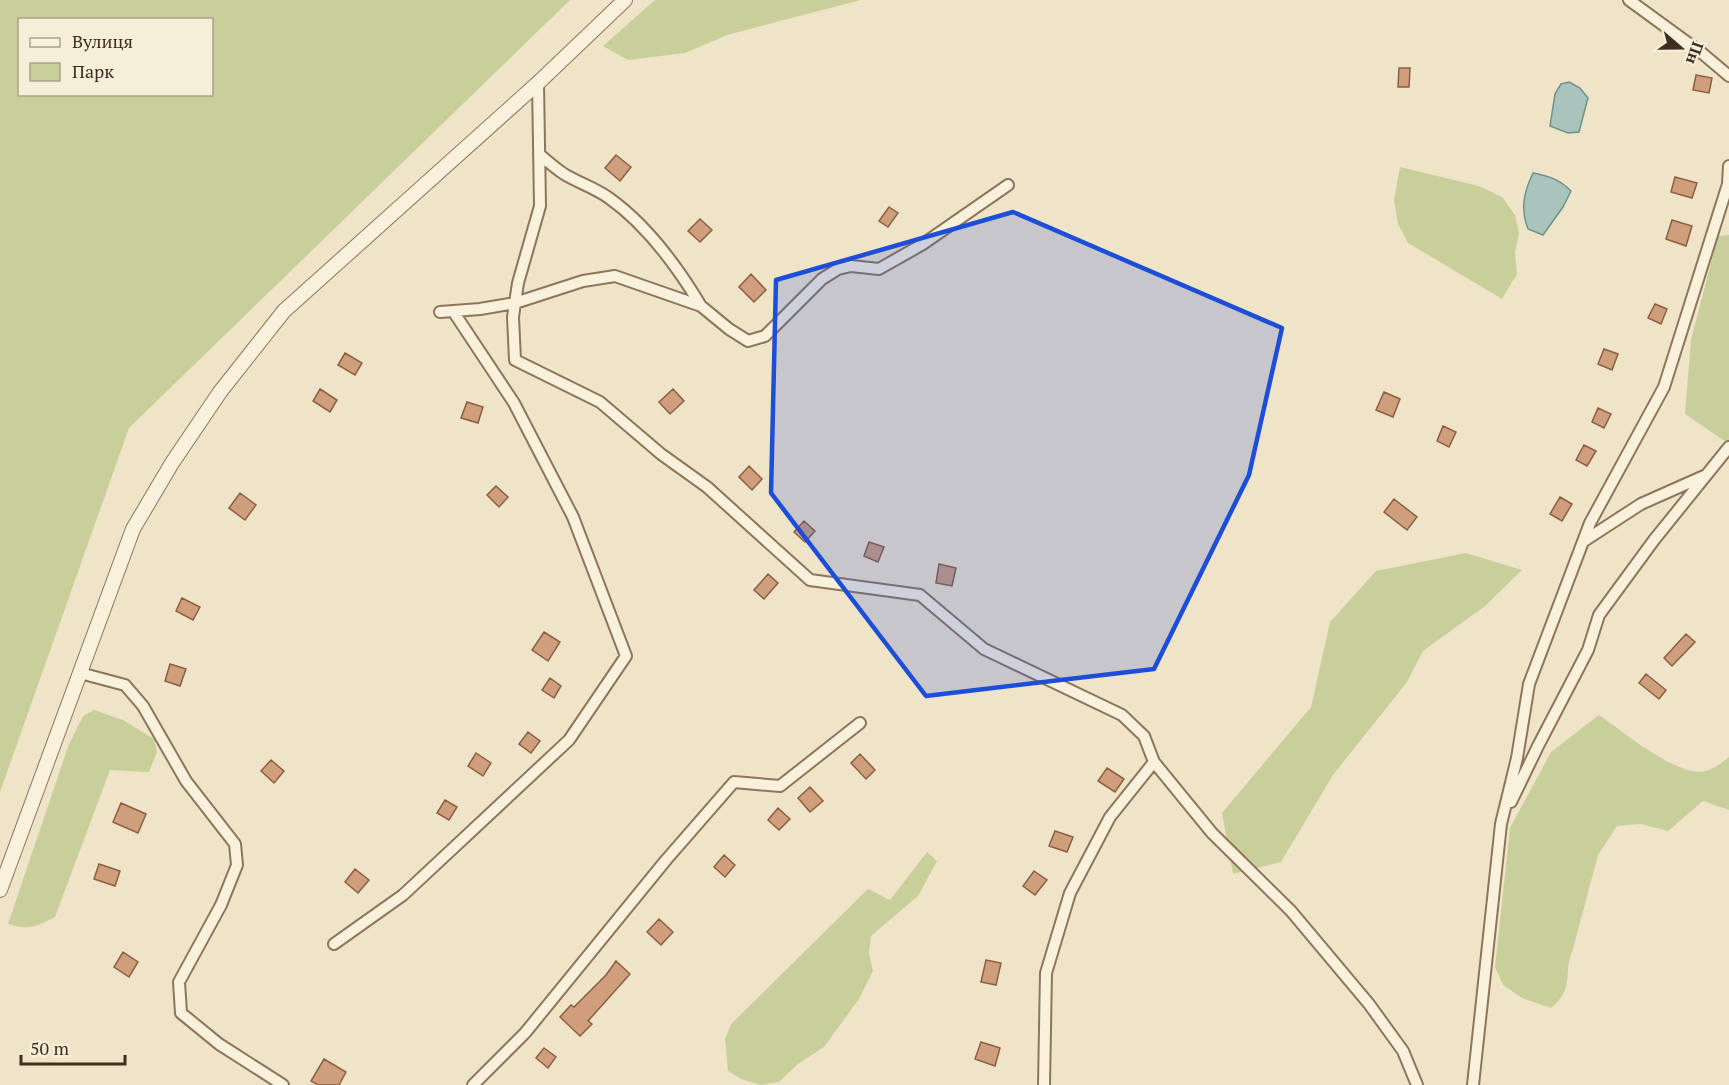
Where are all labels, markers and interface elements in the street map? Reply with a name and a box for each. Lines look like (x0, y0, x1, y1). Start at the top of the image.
legend (18, 18, 213, 96)
north arrow (1651, 18, 1711, 78)
text: Вулиця (72, 29, 133, 53)
text: Пн (1681, 39, 1709, 68)
text: Парк (72, 59, 114, 83)
scale bar (21, 1028, 124, 1066)
text: 50 m (30, 1036, 70, 1060)

